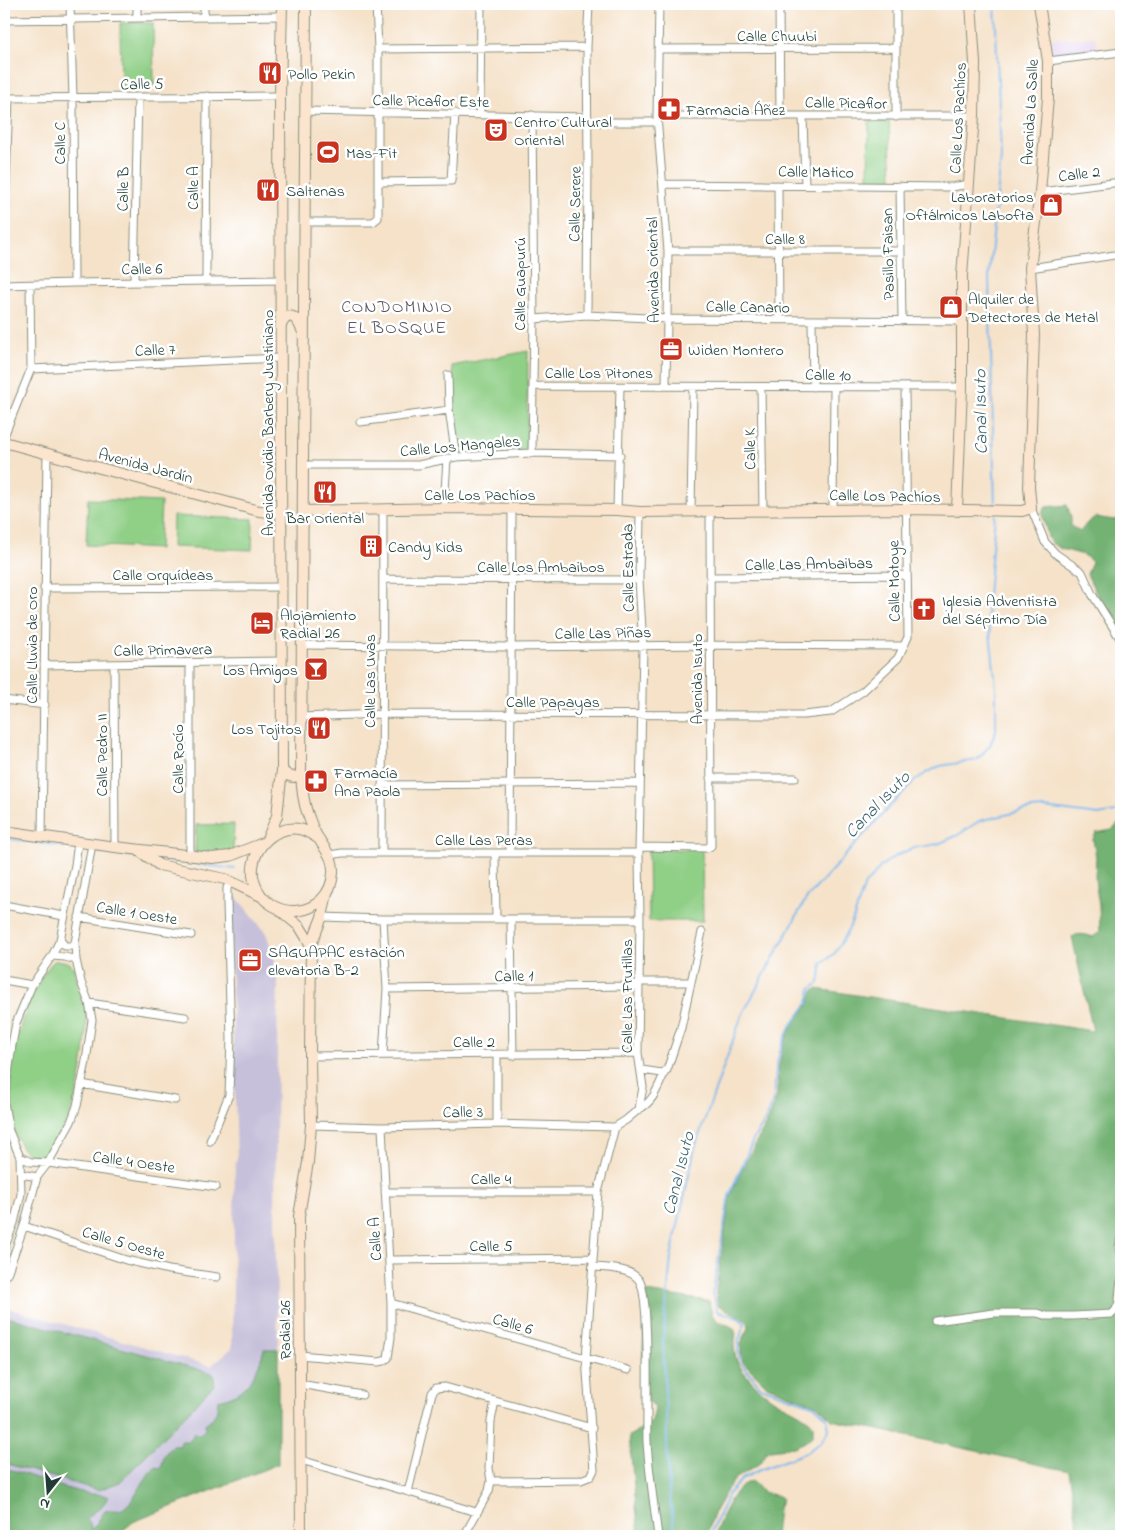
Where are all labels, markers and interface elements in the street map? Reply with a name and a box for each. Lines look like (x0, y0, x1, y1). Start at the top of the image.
street label: Calle Chuubi (737, 25, 817, 49)
street label: Avenida La Salle (1016, 58, 1046, 166)
restaurant icon: Pollo Pekin (257, 60, 283, 86)
street label: Calle Los Pachíos (944, 62, 974, 174)
place label: Pollo Pekin (288, 63, 355, 87)
street label: Calle 5 (120, 73, 164, 97)
street label: Calle Picaflor Este (372, 89, 490, 115)
street label: Calle Picaflor (805, 91, 887, 117)
pharmacy icon: Farmacia Áñez (656, 96, 682, 122)
place label: Farmacia Áñez (685, 99, 786, 123)
place label: Centro Cultural Oriental (514, 111, 612, 153)
theatre icon: Centro Cultural Oriental (483, 117, 509, 143)
street label: Calle C (49, 121, 73, 164)
sports icon: Mas-Fit (315, 139, 341, 165)
place label: Mas-Fit (346, 142, 398, 166)
street label: Calle Matico (778, 160, 854, 186)
street label: Calle 2 (1057, 161, 1102, 189)
street label: Calle Serere (563, 165, 589, 242)
street label: Calle B (112, 166, 136, 212)
street label: Calle A (182, 166, 206, 210)
restaurant icon: Saltenas (255, 177, 281, 203)
place label: Saltenas (286, 180, 345, 204)
place label: Laboratorios Oftálmicos Labofta (906, 186, 1034, 228)
shop icon: Laboratorios Oftálmicos Labofta (1038, 192, 1064, 218)
street label: Pasillo Faisan (876, 208, 902, 300)
street label: Avenida Oriental (641, 216, 667, 323)
street label: Calle 8 (765, 228, 805, 252)
street label: Calle Guapurú (509, 237, 533, 331)
street label: Calle 6 (121, 258, 163, 282)
place label: Alquiler de Detectores de Metal (967, 288, 1099, 330)
shop icon: Alquiler de Detectores de Metal (938, 294, 964, 320)
district label: CONDOMINIO EL BOSQUE (341, 295, 453, 342)
street label: Calle Canario (706, 295, 790, 321)
street label: Avenida Ovidio Barbery Justiniano (257, 310, 281, 536)
office icon: Widen Montero (658, 336, 684, 362)
street label: Calle 7 (134, 338, 176, 364)
place label: Widen Montero (688, 339, 784, 363)
street label: Calle Los Pitones (545, 362, 653, 386)
street label: Calle 10 (805, 364, 851, 388)
water label: Canal Isuto (968, 369, 996, 455)
street label: Calle K (739, 428, 763, 470)
street label: Calle Los Mangales (399, 430, 521, 464)
street label: Avenida Jardín (95, 443, 196, 491)
restaurant icon: Bar Oriental (312, 479, 338, 505)
street label: Calle Los Pachíos (424, 484, 536, 508)
street label: Calle Los Pachíos (829, 484, 941, 510)
place label: Bar Oriental (285, 507, 365, 531)
street label: Calle Estrada (616, 524, 642, 612)
building icon: Candy Kids (358, 533, 384, 559)
place label: Candy Kids (388, 536, 463, 560)
street label: Calle Motoye (882, 539, 908, 622)
street label: Calle Las Ambaibas (745, 552, 873, 578)
street label: Calle Los Ambaibos (477, 556, 605, 580)
street label: Calle Orquídeas (112, 564, 214, 588)
street label: Calle Lluvia de Oro (21, 586, 45, 704)
place label: Iglesia Adventista del Séptimo Día (942, 590, 1057, 632)
church icon: Iglesia Adventista del Séptimo Día (911, 596, 937, 622)
place label: Alojamiento Radial 26 (280, 604, 356, 646)
hotel icon: Alojamiento Radial 26 (249, 610, 275, 636)
street label: Calle Las Piñas (555, 621, 652, 647)
street label: Calle Las Uvas (359, 634, 383, 728)
street label: Avenida Isuto (686, 634, 710, 724)
street label: Calle Primavera (114, 638, 213, 664)
bar icon: Los Amigos (303, 656, 329, 682)
place label: Los Amigos (223, 659, 298, 683)
street label: Calle Papayas (506, 691, 600, 715)
street label: Calle Pedro II (91, 713, 115, 797)
restaurant icon: Los Tojitos (306, 715, 332, 741)
place label: Los Tojitos (231, 718, 302, 742)
street label: Calle Rocío (167, 724, 191, 794)
place label: Farmacía Ana Paola (333, 762, 401, 804)
water label: Canal Isuto (840, 765, 918, 845)
pharmacy icon: Farmacía Ana Paola (303, 768, 329, 794)
street label: Calle Las Peras (435, 829, 533, 853)
street label: Calle 1 Oeste (95, 896, 180, 932)
street label: Calle Las Frutillas (616, 939, 640, 1053)
place label: SAGUAPAC estación elevatoria B-2 (268, 941, 405, 983)
office icon: SAGUAPAC estación elevatoria B-2 (237, 947, 263, 973)
street label: Calle 1 (494, 965, 534, 989)
street label: Calle 2 (453, 1031, 495, 1055)
street label: Calle 3 (443, 1101, 484, 1125)
water label: Canal Isuto (657, 1129, 703, 1218)
street label: Calle 4 Oeste (91, 1145, 177, 1181)
street label: Calle 4 (471, 1168, 512, 1192)
street label: Calle A (363, 1216, 389, 1261)
street label: Calle 5 Oeste (79, 1221, 169, 1267)
street label: Calle 5 (469, 1235, 513, 1259)
street label: Radial 26 (274, 1300, 298, 1360)
street label: Calle 6 (489, 1308, 535, 1342)
north arrow (22, 1468, 72, 1518)
text: N (37, 1492, 52, 1514)

